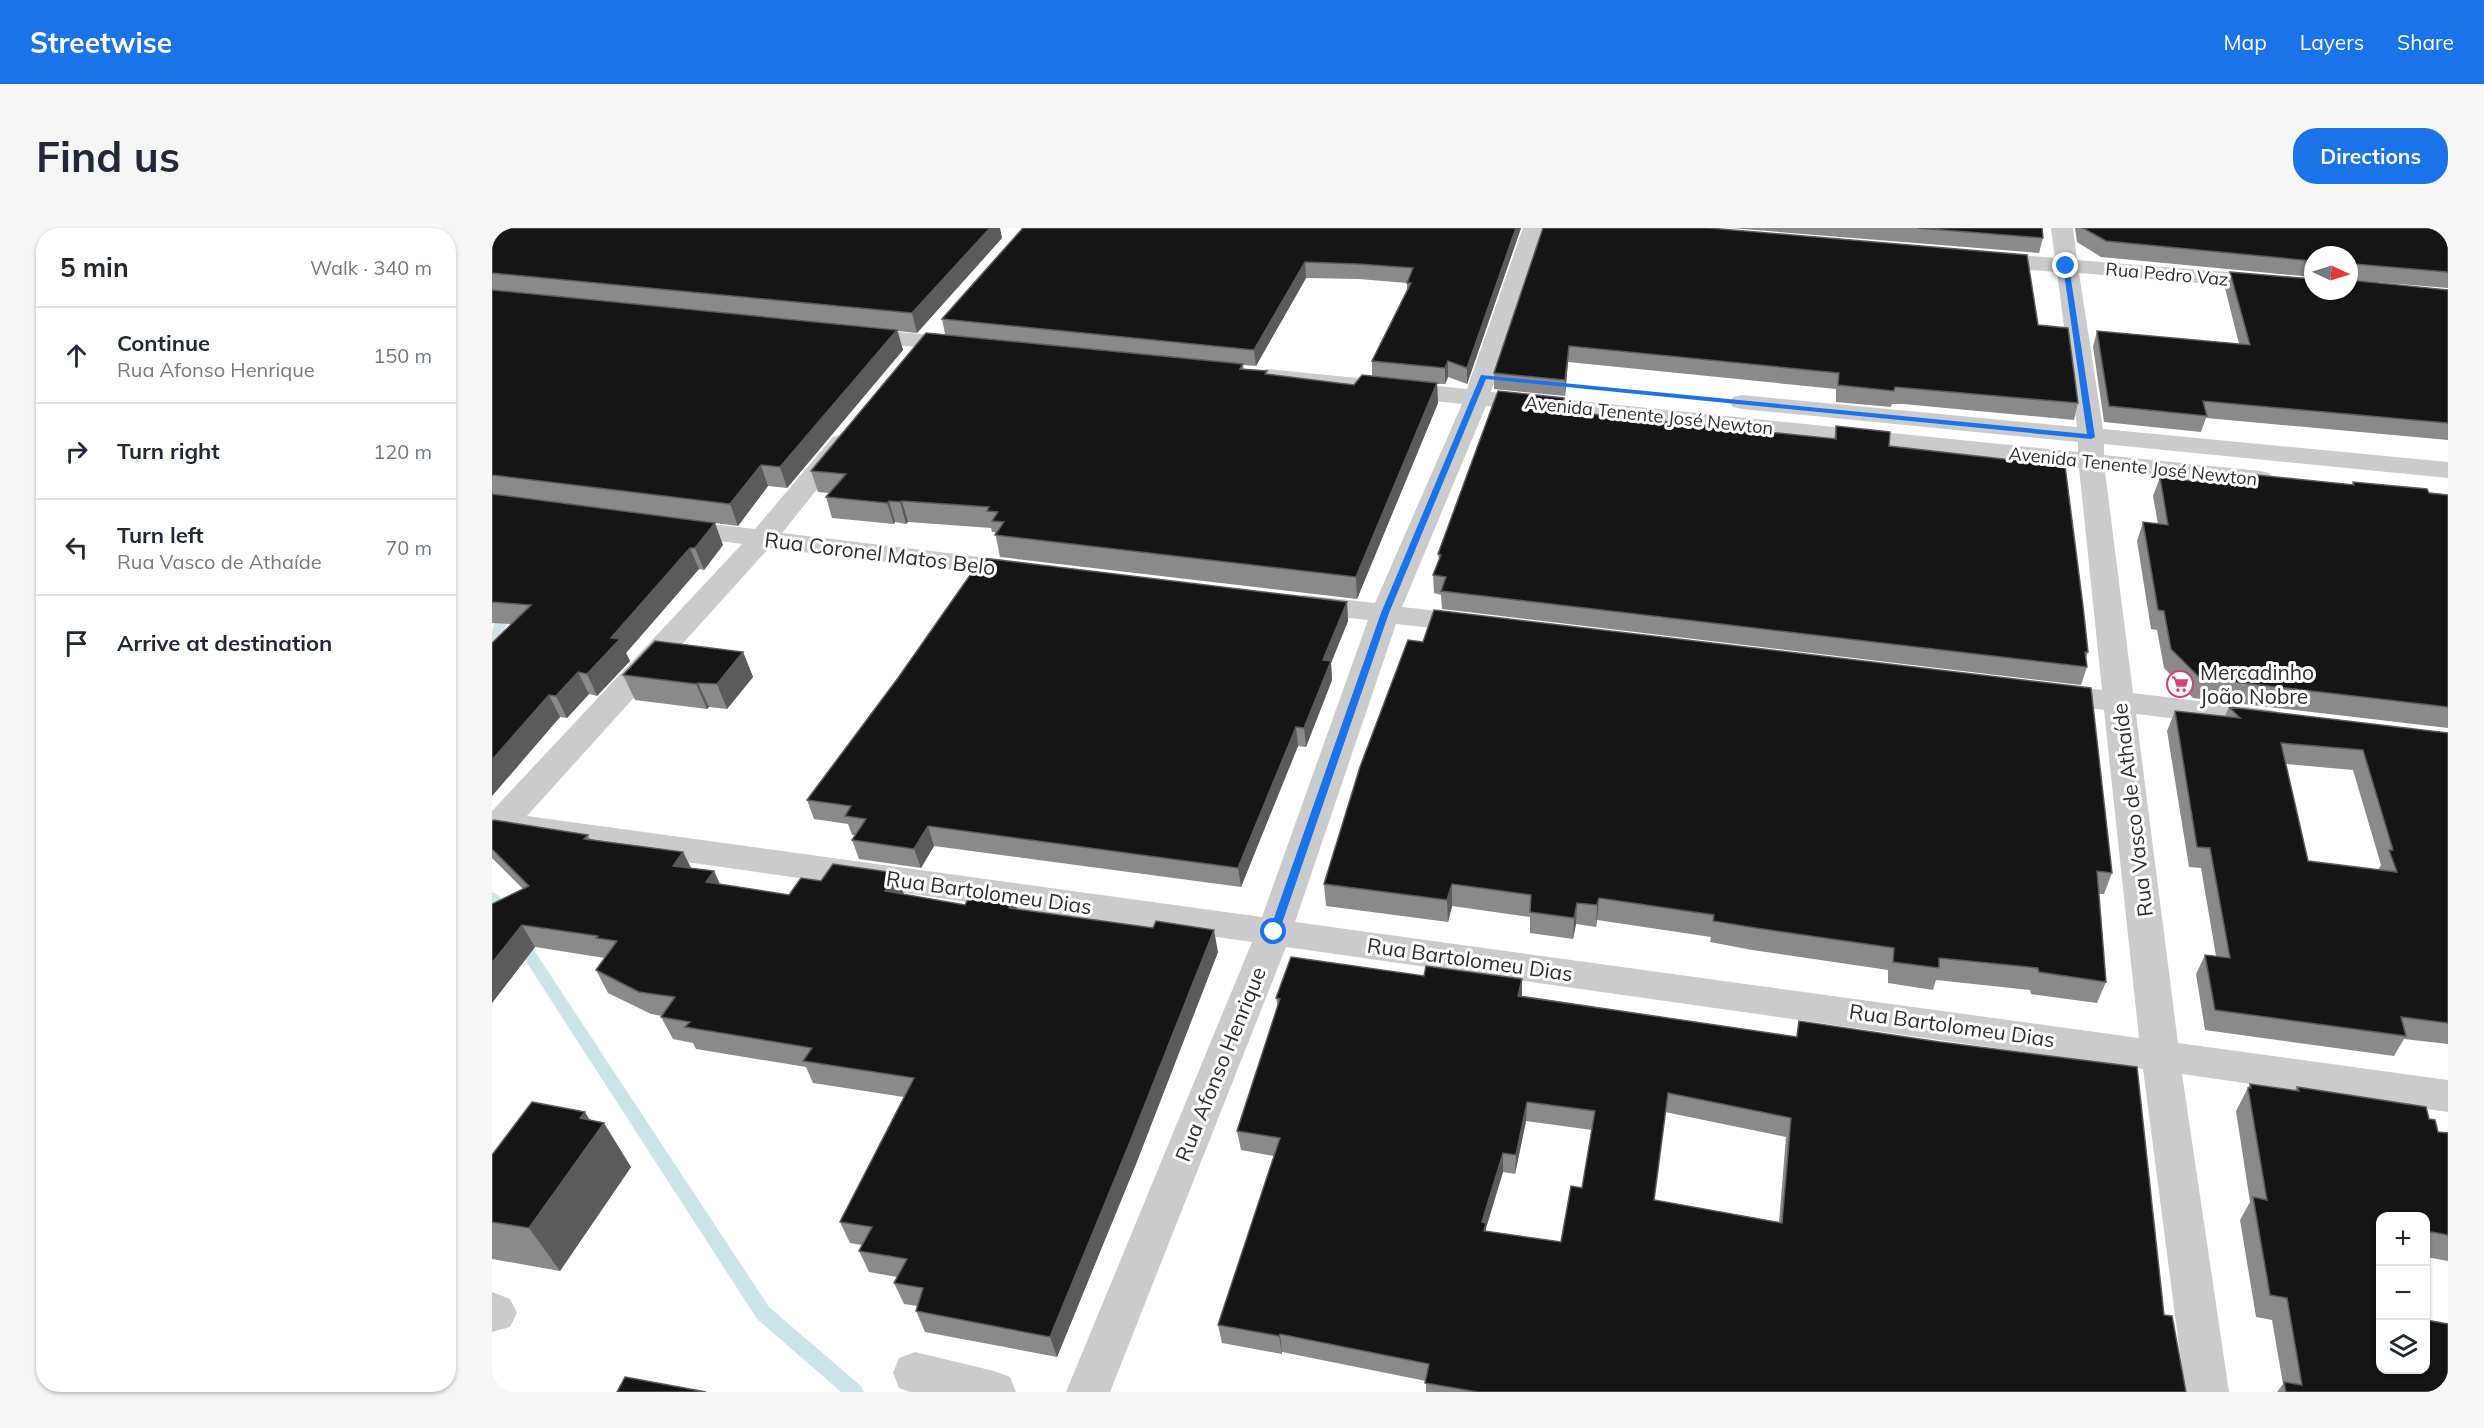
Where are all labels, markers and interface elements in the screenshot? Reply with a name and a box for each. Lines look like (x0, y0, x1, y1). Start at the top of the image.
text: Streetwise (30, 25, 172, 60)
text: Map (2224, 29, 2267, 55)
text: Layers (2300, 29, 2364, 55)
text: Share (2397, 29, 2454, 55)
button: Directions (2293, 128, 2448, 184)
text: Find us (36, 130, 180, 183)
north arrow (2304, 246, 2358, 300)
text: 5 min (60, 251, 129, 284)
route end (2052, 252, 2078, 278)
text: Walk · 340 m (310, 255, 432, 280)
street label: Rua Pedro Vaz (2105, 257, 2229, 291)
text: Continue (117, 329, 210, 357)
icon: ahead (60, 339, 93, 372)
text: 150 m (373, 343, 432, 368)
text: Rua Afonso Henrique (117, 357, 315, 382)
street label: Avenida Tenente José Newton (1524, 391, 1774, 439)
icon: right (60, 435, 93, 468)
text: Turn right (117, 437, 220, 465)
text: 120 m (373, 439, 432, 464)
street label: Avenida Tenente José Newton (2008, 442, 2258, 490)
text: Turn left (117, 521, 204, 549)
street label: Rua Coronel Matos Belo (763, 526, 997, 580)
icon: left (60, 531, 93, 564)
text: 70 m (385, 535, 432, 560)
text: Rua Vasco de Athaíde (117, 549, 322, 574)
icon: arrive (60, 627, 93, 660)
text: Arrive at destination (117, 629, 332, 657)
place label: Mercadinho João Nobre (2200, 659, 2314, 709)
supermarket icon: Mercadinho João Nobre (2165, 669, 2195, 699)
street label: Rua Vasco de Athaíde (2106, 702, 2158, 918)
street label: Rua Bartolomeu Dias (885, 865, 1093, 919)
route start (1260, 918, 1286, 944)
street label: Rua Bartolomeu Dias (1366, 932, 1574, 986)
street label: Rua Afonso Henrique (1169, 963, 1271, 1165)
street label: Rua Bartolomeu Dias (1848, 998, 2056, 1052)
map controls (2376, 1212, 2430, 1374)
button: + (2376, 1212, 2430, 1266)
button: − (2376, 1266, 2430, 1320)
button: layers (2376, 1320, 2430, 1374)

